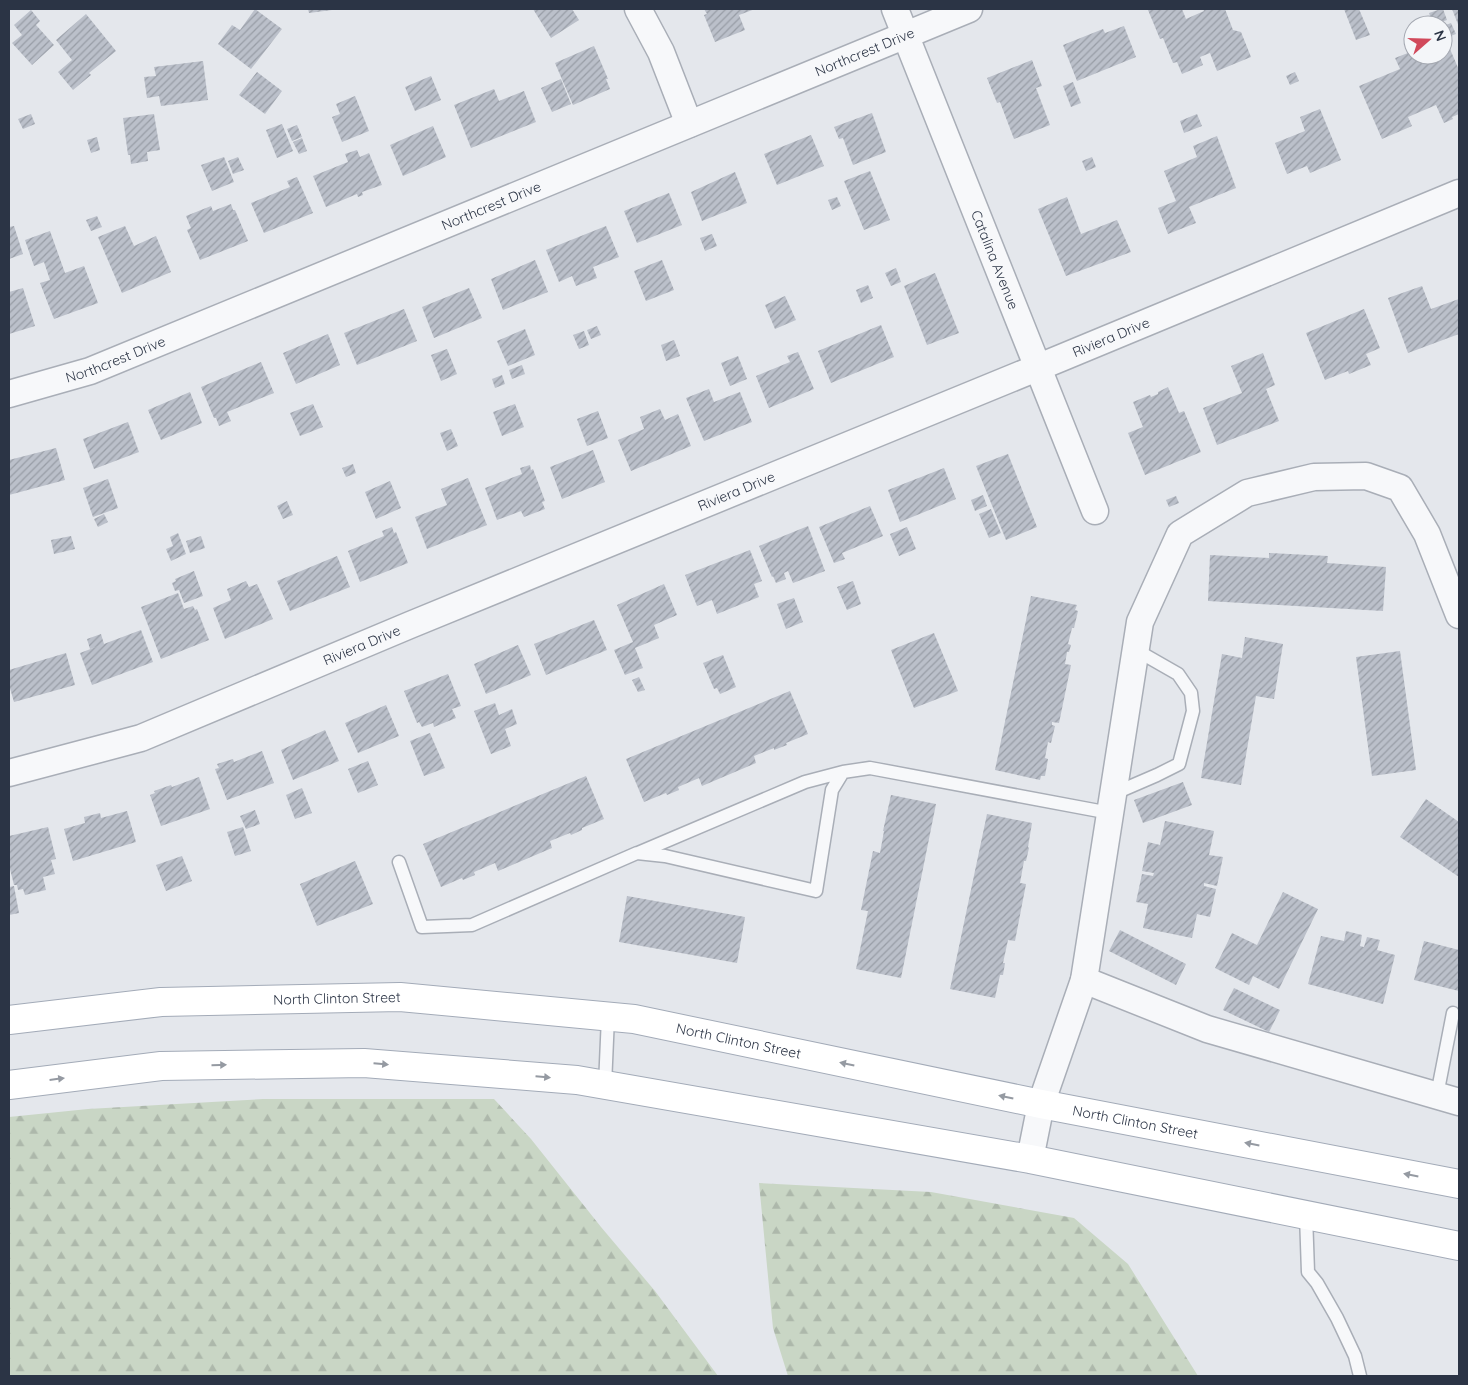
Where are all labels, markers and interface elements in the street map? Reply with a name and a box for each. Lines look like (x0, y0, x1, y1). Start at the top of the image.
north arrow (1403, 15, 1453, 65)
street label: Northcrest Drive (812, 23, 917, 80)
text: N (1430, 28, 1450, 43)
street label: Northcrest Drive (439, 177, 544, 234)
street label: Catalina Avenue (967, 208, 1023, 312)
street label: Riviera Drive (1070, 313, 1152, 361)
street label: Northcrest Drive (63, 332, 168, 387)
street label: Riviera Drive (695, 467, 778, 515)
street label: Riviera Drive (320, 621, 403, 669)
street label: North Clinton Street (273, 988, 401, 1009)
street label: North Clinton Street (674, 1019, 803, 1063)
one-way arrow (839, 1059, 855, 1067)
one-way arrow (211, 1061, 227, 1069)
one-way arrow (374, 1061, 390, 1069)
one-way arrow (535, 1074, 551, 1082)
one-way arrow (49, 1075, 65, 1083)
one-way arrow (999, 1093, 1014, 1101)
street label: North Clinton Street (1071, 1101, 1200, 1143)
one-way arrow (1243, 1140, 1259, 1148)
one-way arrow (1404, 1171, 1419, 1179)

